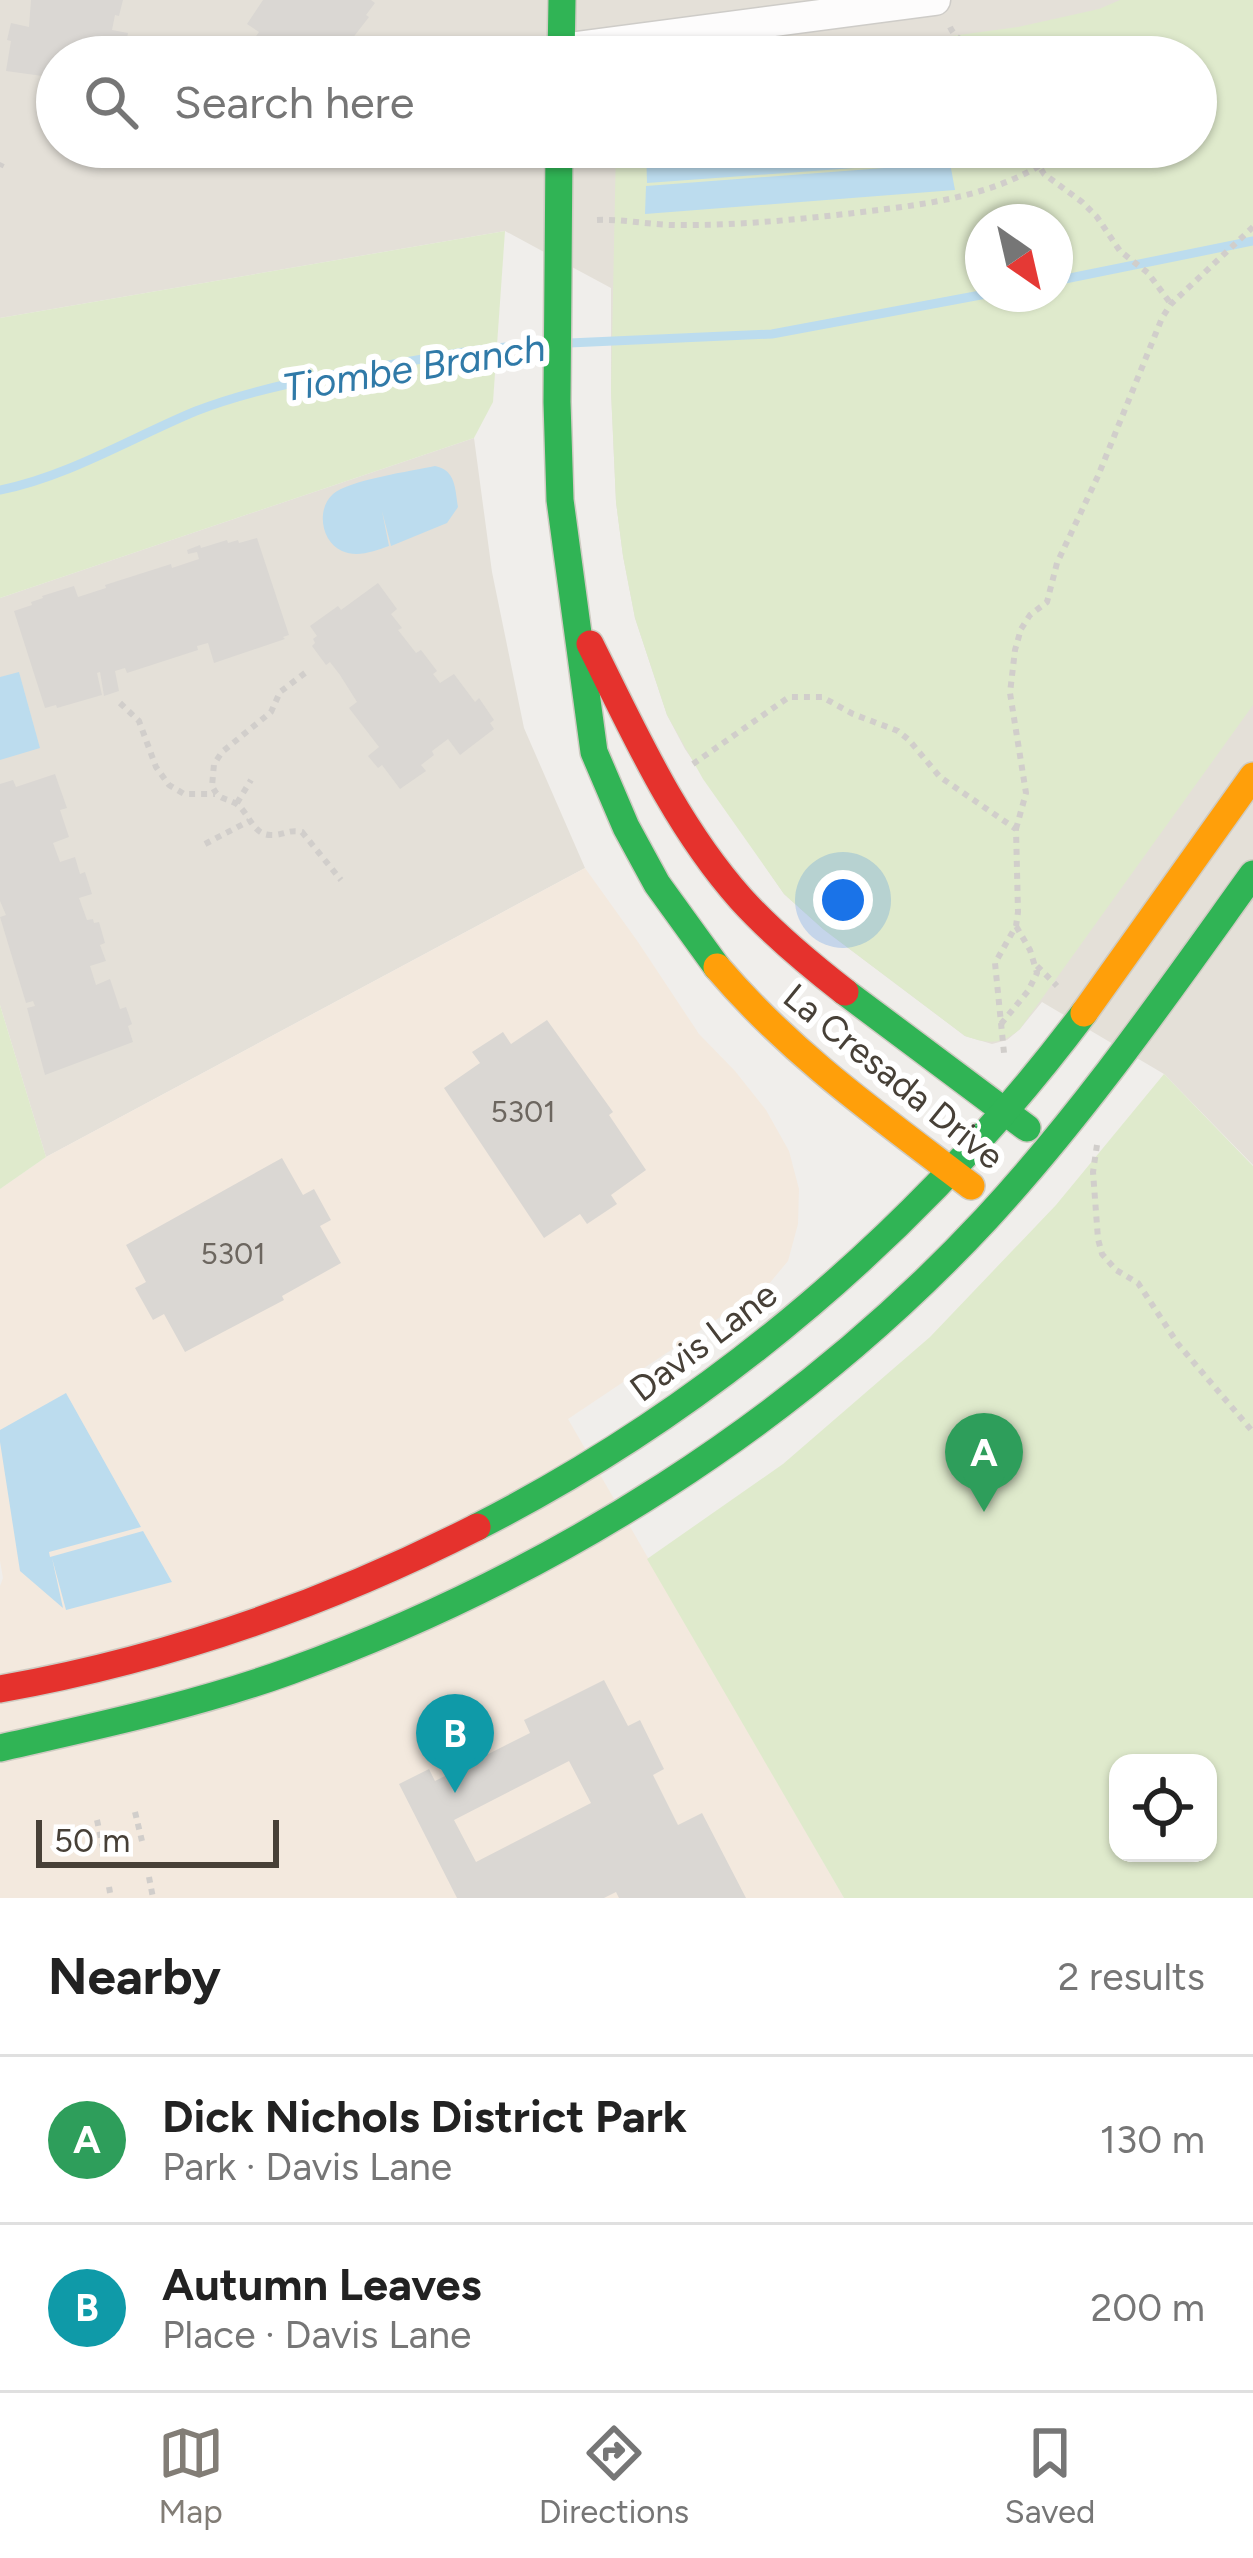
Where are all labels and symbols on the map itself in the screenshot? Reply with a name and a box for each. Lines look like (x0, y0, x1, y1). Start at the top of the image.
north arrow (965, 204, 1073, 312)
water label: Tiombe Branch (280, 324, 549, 411)
your location (813, 870, 873, 930)
street label: La Cresada Drive (775, 975, 1012, 1178)
house number: 5301 (490, 1093, 556, 1130)
house number: 5301 (200, 1235, 266, 1272)
street label: Davis Lane (622, 1272, 785, 1410)
pin: A (945, 1413, 1023, 1512)
pin: B (416, 1694, 494, 1793)
scale bar (36, 1814, 279, 1867)

